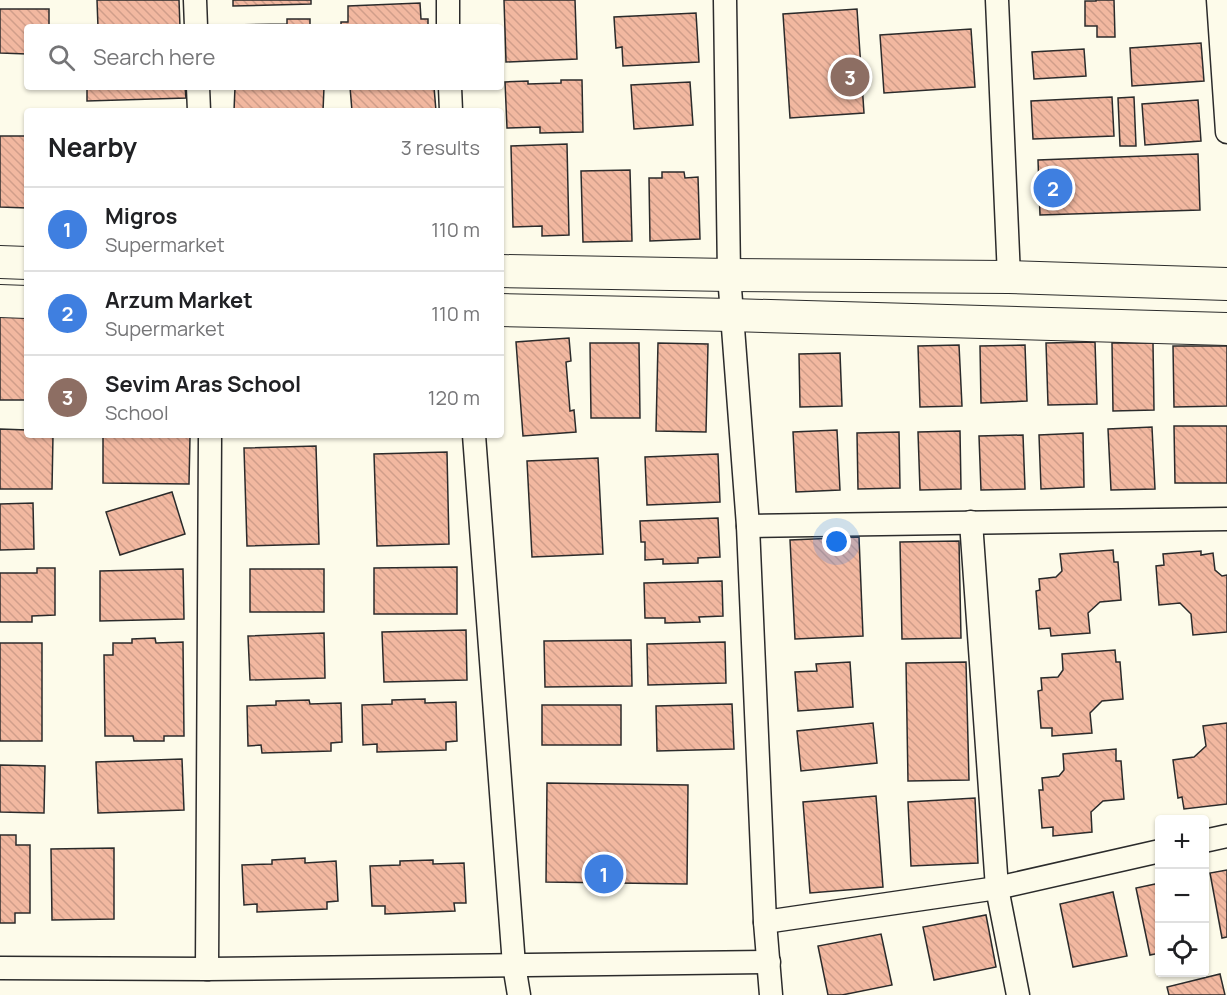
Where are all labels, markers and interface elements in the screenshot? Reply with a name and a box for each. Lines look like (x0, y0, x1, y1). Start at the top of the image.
search box (24, 24, 504, 90)
icon: search (45, 41, 78, 74)
text: Search here (93, 42, 215, 72)
pin: 3 (830, 54, 870, 100)
text: Nearby (48, 129, 137, 165)
text: 3 results (401, 134, 480, 161)
pin: 2 (1034, 166, 1072, 210)
text: Migros (105, 201, 177, 231)
text: 1 (63, 216, 72, 243)
text: 110 m (431, 216, 480, 243)
text: Supermarket (105, 231, 225, 258)
text: Arzum Market (105, 285, 253, 315)
text: 2 (62, 300, 73, 327)
text: 110 m (431, 300, 480, 327)
text: Supermarket (105, 315, 225, 342)
text: Sevim Aras School (105, 369, 301, 399)
text: 3 (62, 384, 73, 411)
text: 120 m (428, 384, 480, 411)
text: School (105, 399, 169, 426)
your location (822, 527, 851, 556)
map controls (1155, 815, 1209, 977)
button: + (1155, 815, 1209, 869)
pin: 1 (584, 852, 624, 896)
button: − (1155, 869, 1209, 923)
button: locate (1155, 923, 1209, 977)

